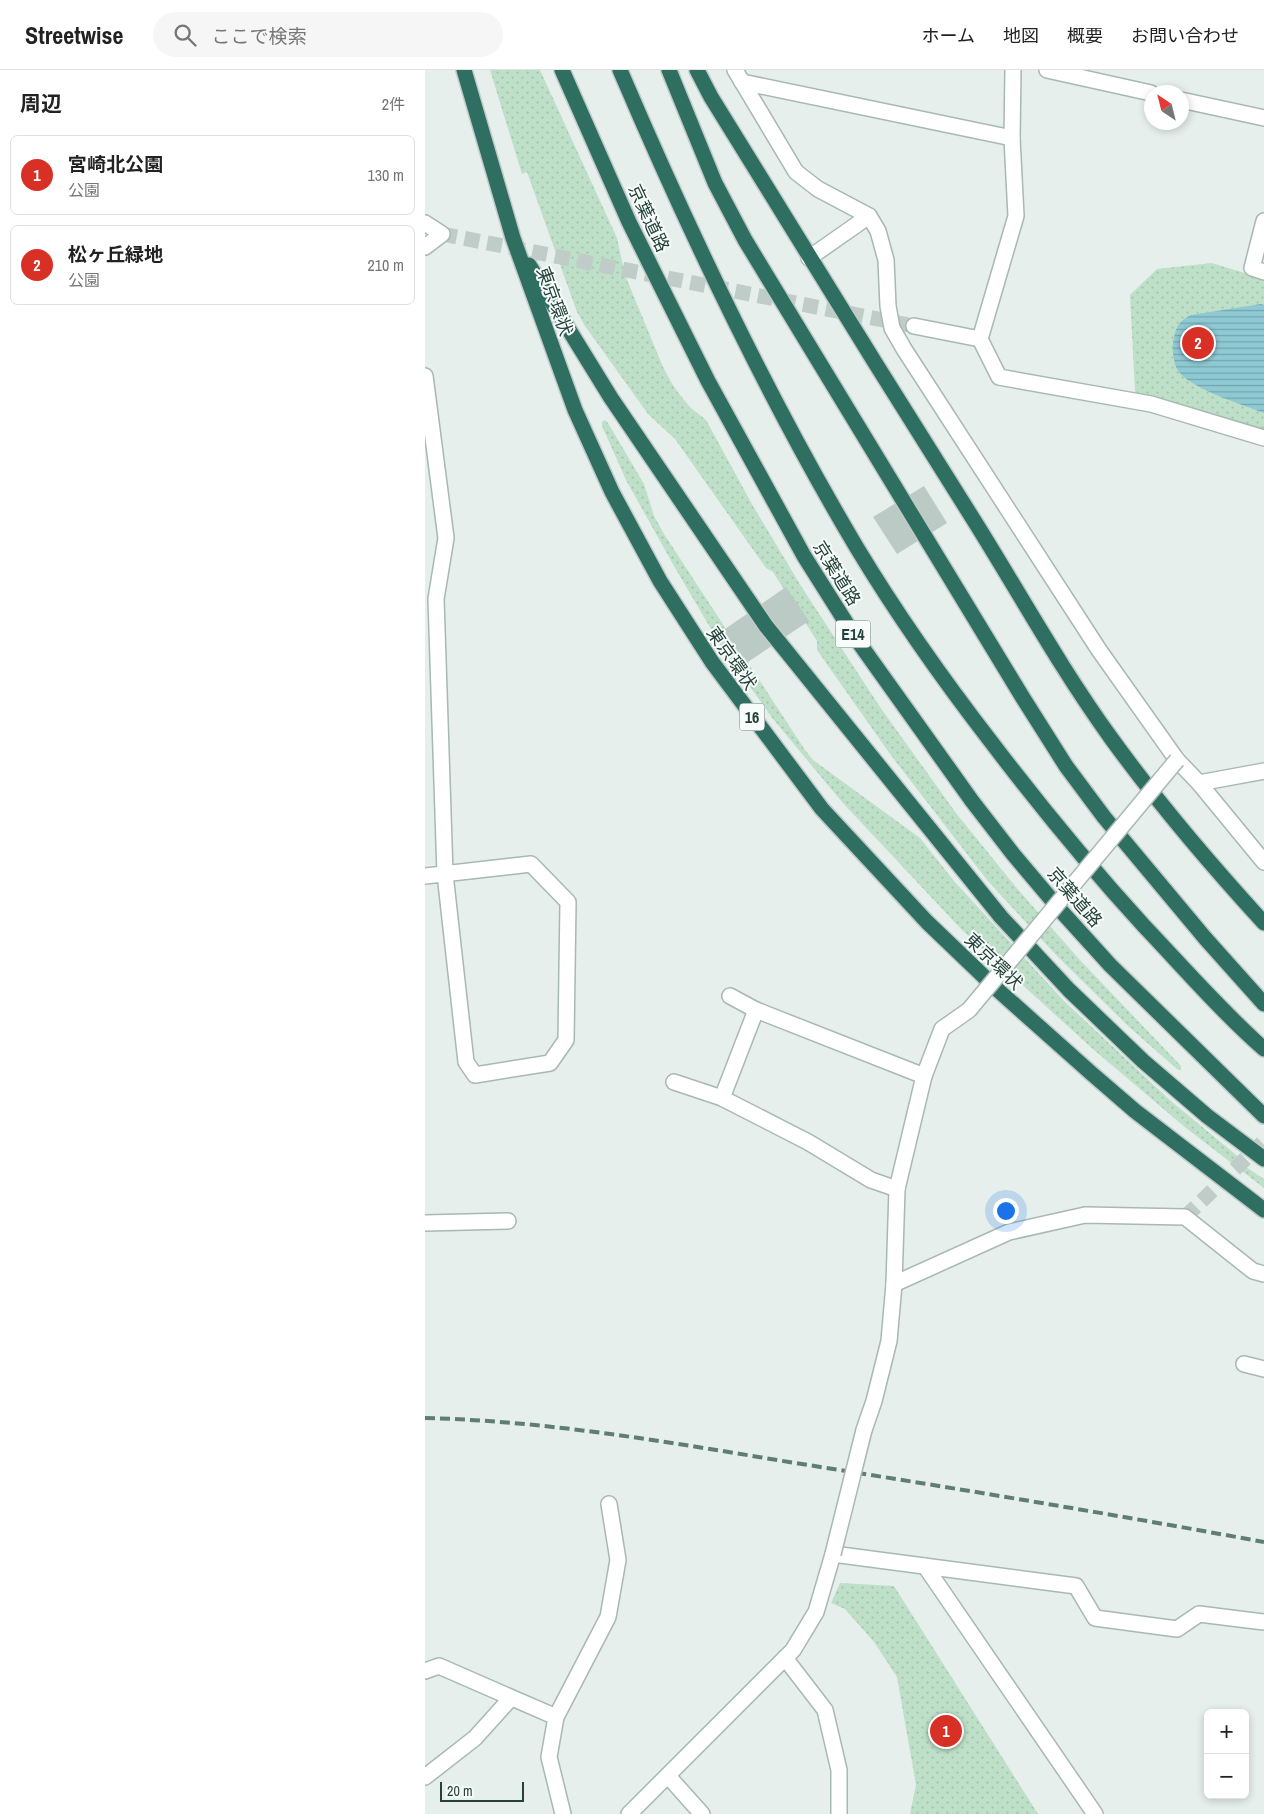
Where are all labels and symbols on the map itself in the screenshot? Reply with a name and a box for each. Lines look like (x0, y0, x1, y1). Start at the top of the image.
north arrow (1144, 85, 1189, 130)
street label: 京葉道路 (622, 180, 676, 256)
street label: 東京環状 (531, 263, 579, 339)
pin: 2 (1182, 324, 1214, 362)
street label: 京葉道路 (807, 536, 867, 610)
road number: E14 (835, 620, 871, 648)
street label: 東京環状 (701, 621, 763, 695)
road number: 16 (739, 704, 765, 730)
street label: 京葉道路 (1042, 862, 1108, 932)
street label: 東京環状 (959, 927, 1029, 995)
your location (993, 1198, 1019, 1224)
pin: 1 (930, 1712, 962, 1750)
scale bar (440, 1779, 524, 1802)

